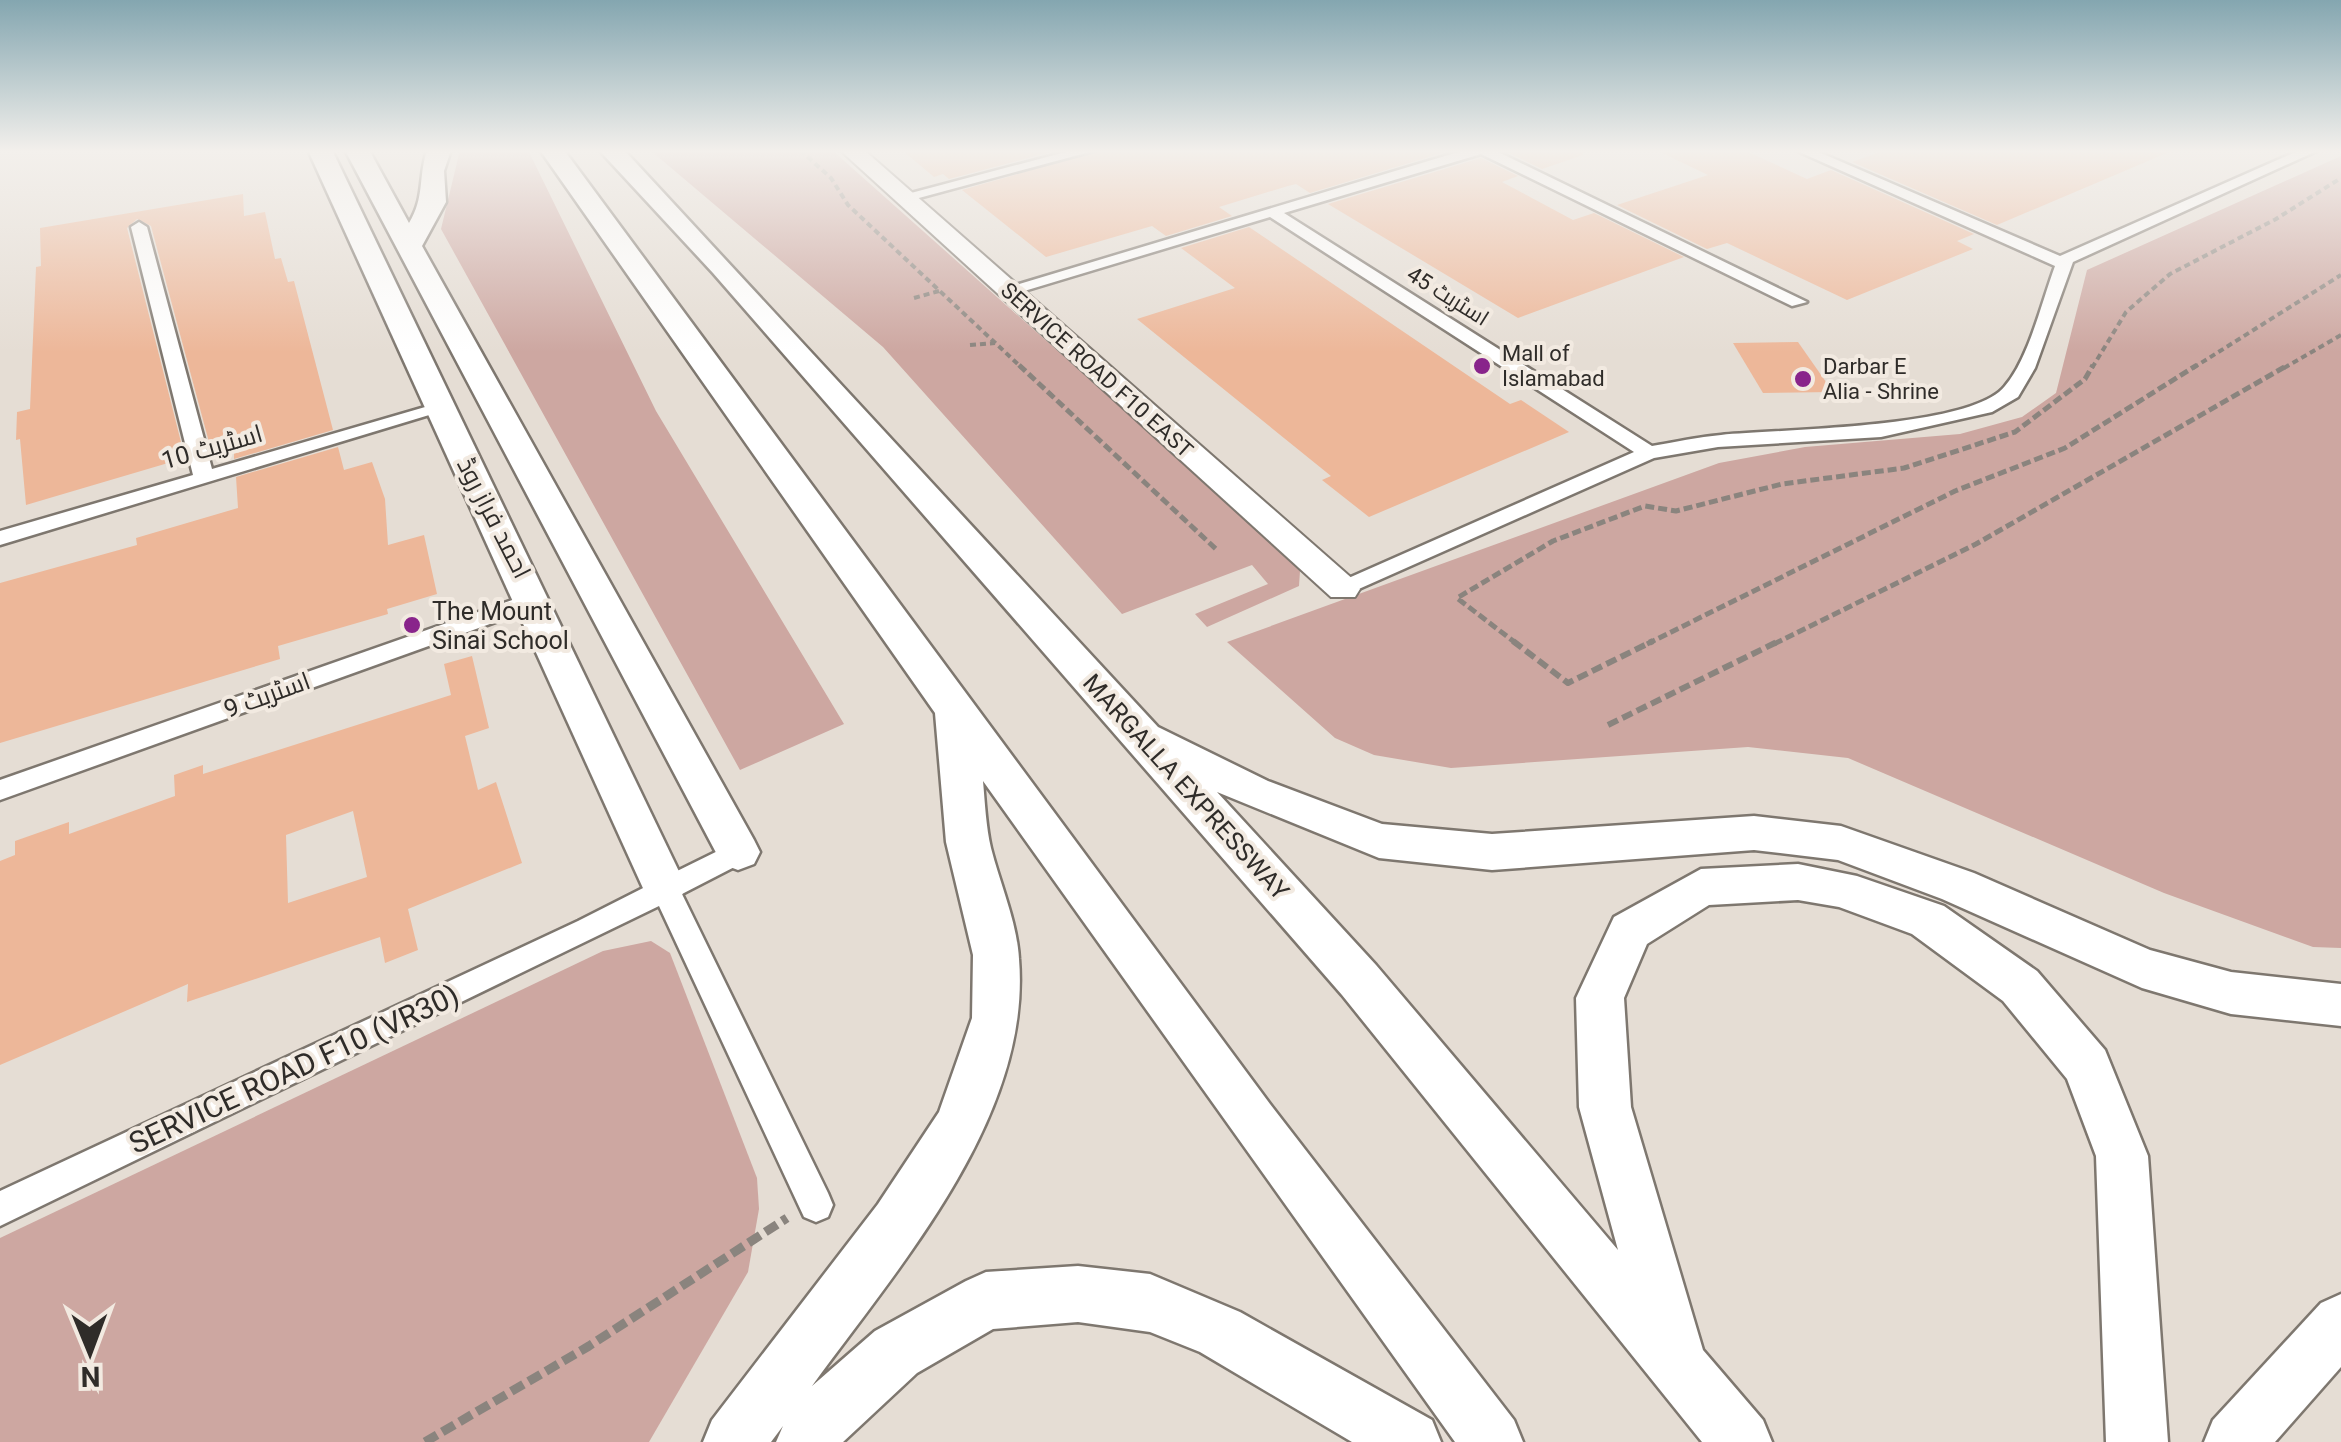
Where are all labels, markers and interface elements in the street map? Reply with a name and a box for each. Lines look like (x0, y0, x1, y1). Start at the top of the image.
street label: اسٹریٹ 45 (1403, 261, 1493, 331)
street label: SERVICE ROAD F10 EAST (996, 277, 1198, 463)
place label: Mall of Islamabad (1502, 341, 1605, 391)
place label: Darbar E Alia - Shrine (1823, 354, 1939, 404)
marker: Mall of Islamabad (1471, 355, 1493, 377)
marker: Darbar E Alia - Shrine (1792, 368, 1814, 390)
street label: اسٹریٹ 10 (158, 419, 266, 475)
street label: احمد فراز روڈ (451, 453, 537, 583)
place label: The Mount Sinai School (432, 597, 569, 655)
marker: The Mount Sinai School (401, 614, 423, 636)
street label: اسٹریٹ 9 (220, 666, 314, 724)
street label: MARGALLA EXPRESSWAY (1077, 668, 1295, 906)
street label: SERVICE ROAD F10 (VR30) (123, 977, 465, 1161)
north arrow (40, 1302, 140, 1402)
text: N (80, 1360, 101, 1393)

